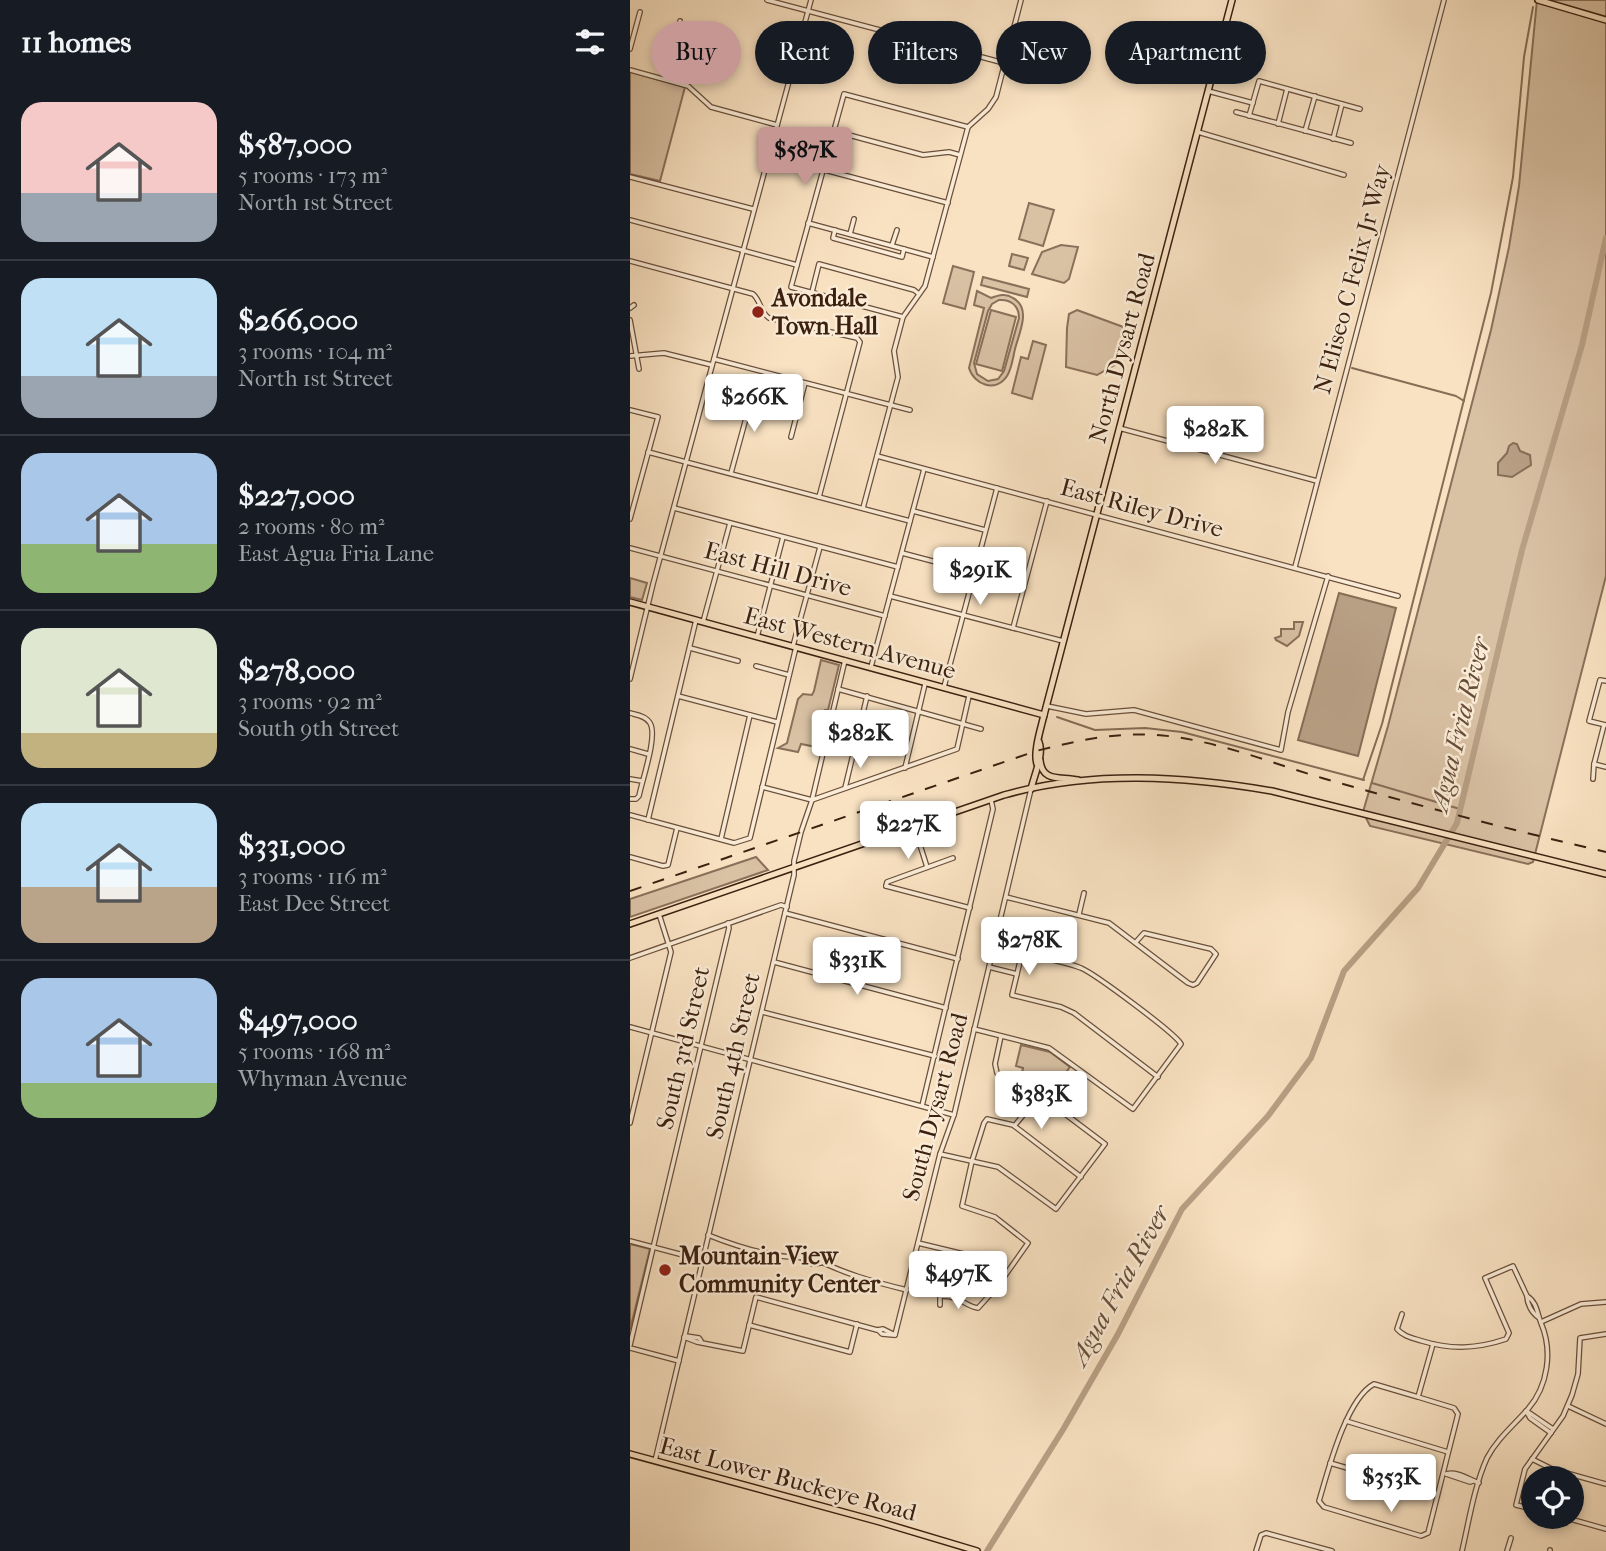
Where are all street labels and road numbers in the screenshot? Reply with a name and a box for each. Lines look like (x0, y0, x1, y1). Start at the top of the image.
street label: N Eliseo C Felix Jr Way (1308, 160, 1396, 397)
street label: North Dysart Road (1083, 249, 1161, 446)
street label: East Riley Drive (1058, 473, 1227, 543)
street label: East Hill Drive (701, 536, 855, 602)
street label: East Western Avenue (741, 601, 959, 685)
street label: South 3rd Street (651, 963, 715, 1132)
street label: South 4th Street (700, 970, 766, 1142)
street label: South Dysart Road (896, 1009, 974, 1204)
street label: East Lower Buckeye Road (656, 1431, 921, 1527)

